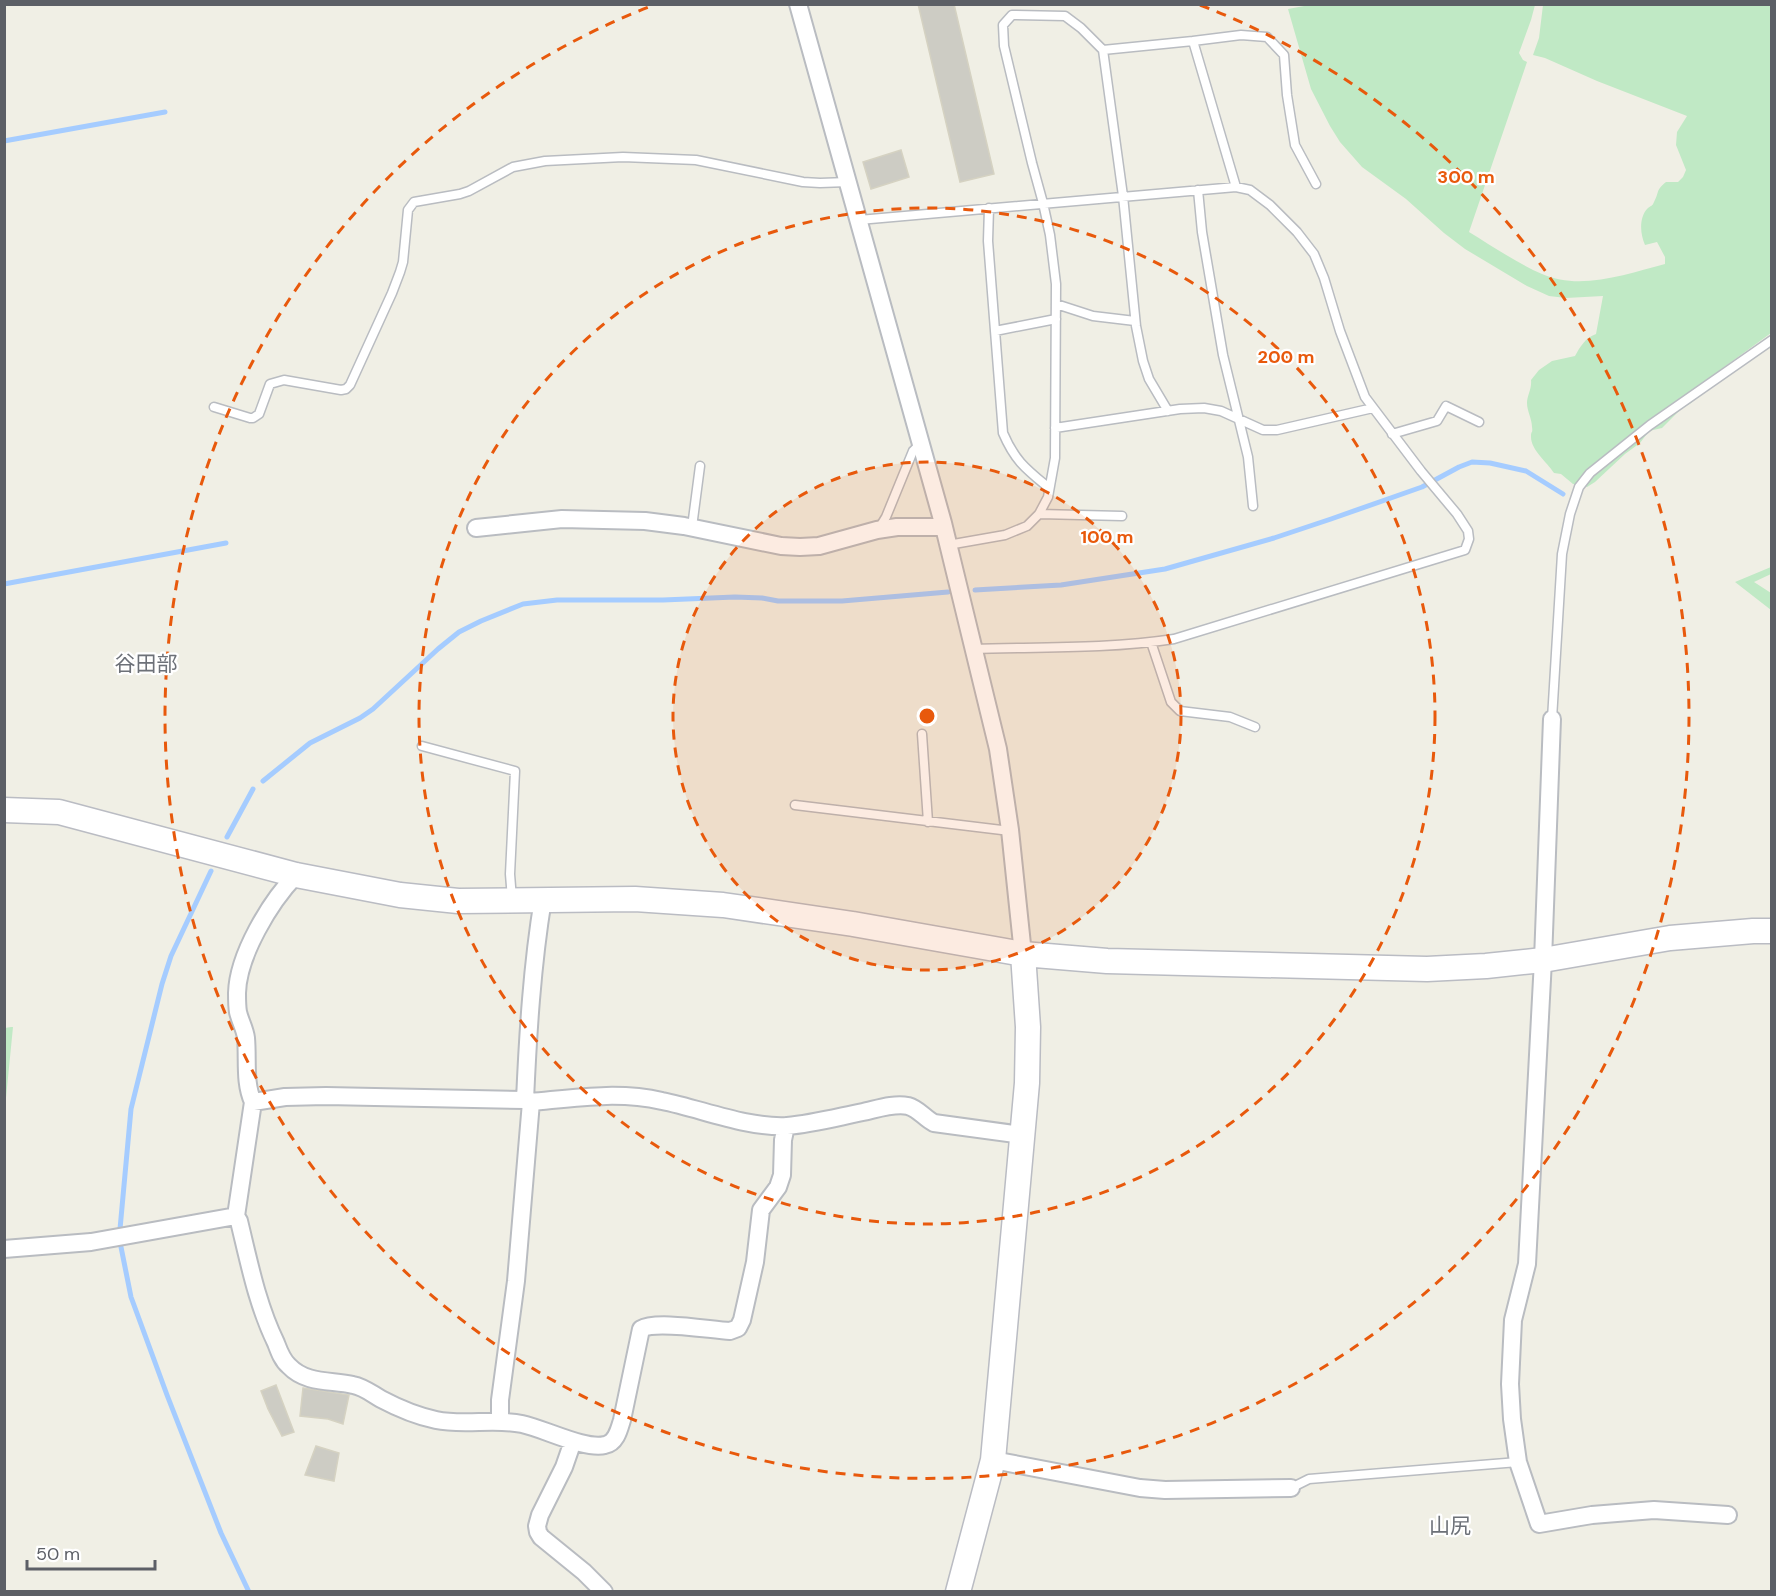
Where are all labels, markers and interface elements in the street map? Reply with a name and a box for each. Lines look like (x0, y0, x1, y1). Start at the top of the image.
text: 300 m (1437, 165, 1495, 189)
text: 200 m (1258, 345, 1314, 369)
text: 100 m (1080, 525, 1134, 549)
district label: 谷田部 (115, 650, 178, 678)
centre of rings (917, 706, 937, 726)
district label: 山尻 (1429, 1512, 1471, 1540)
scale bar (27, 1533, 154, 1571)
text: 50 m (36, 1542, 80, 1566)

